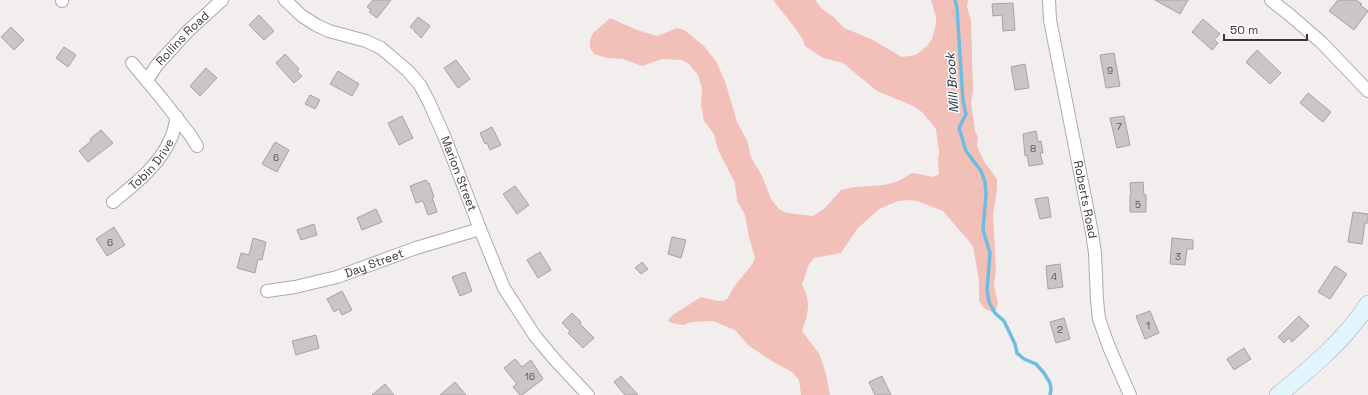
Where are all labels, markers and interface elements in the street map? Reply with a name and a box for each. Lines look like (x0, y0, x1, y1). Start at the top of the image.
street label: Rollins Road (152, 8, 213, 69)
scale bar (1224, 16, 1307, 42)
text: 50 m (1230, 22, 1258, 38)
water label: Mill Brook (941, 50, 963, 114)
house number: 9 (1107, 64, 1113, 77)
house number: 7 (1116, 120, 1122, 133)
street label: Marion Street (437, 134, 480, 214)
street label: Tobin Drive (125, 136, 178, 194)
house number: 8 (1030, 142, 1036, 155)
house number: 6 (273, 151, 279, 164)
street label: Roberts Road (1070, 159, 1101, 239)
house number: 5 (1135, 198, 1141, 211)
house number: 6 (107, 236, 113, 249)
street label: Day Street (342, 245, 406, 282)
house number: 3 (1175, 250, 1181, 263)
house number: 4 (1051, 270, 1057, 283)
house number: 1 (1146, 319, 1150, 332)
house number: 2 (1057, 323, 1063, 336)
house number: 16 (525, 370, 535, 383)

